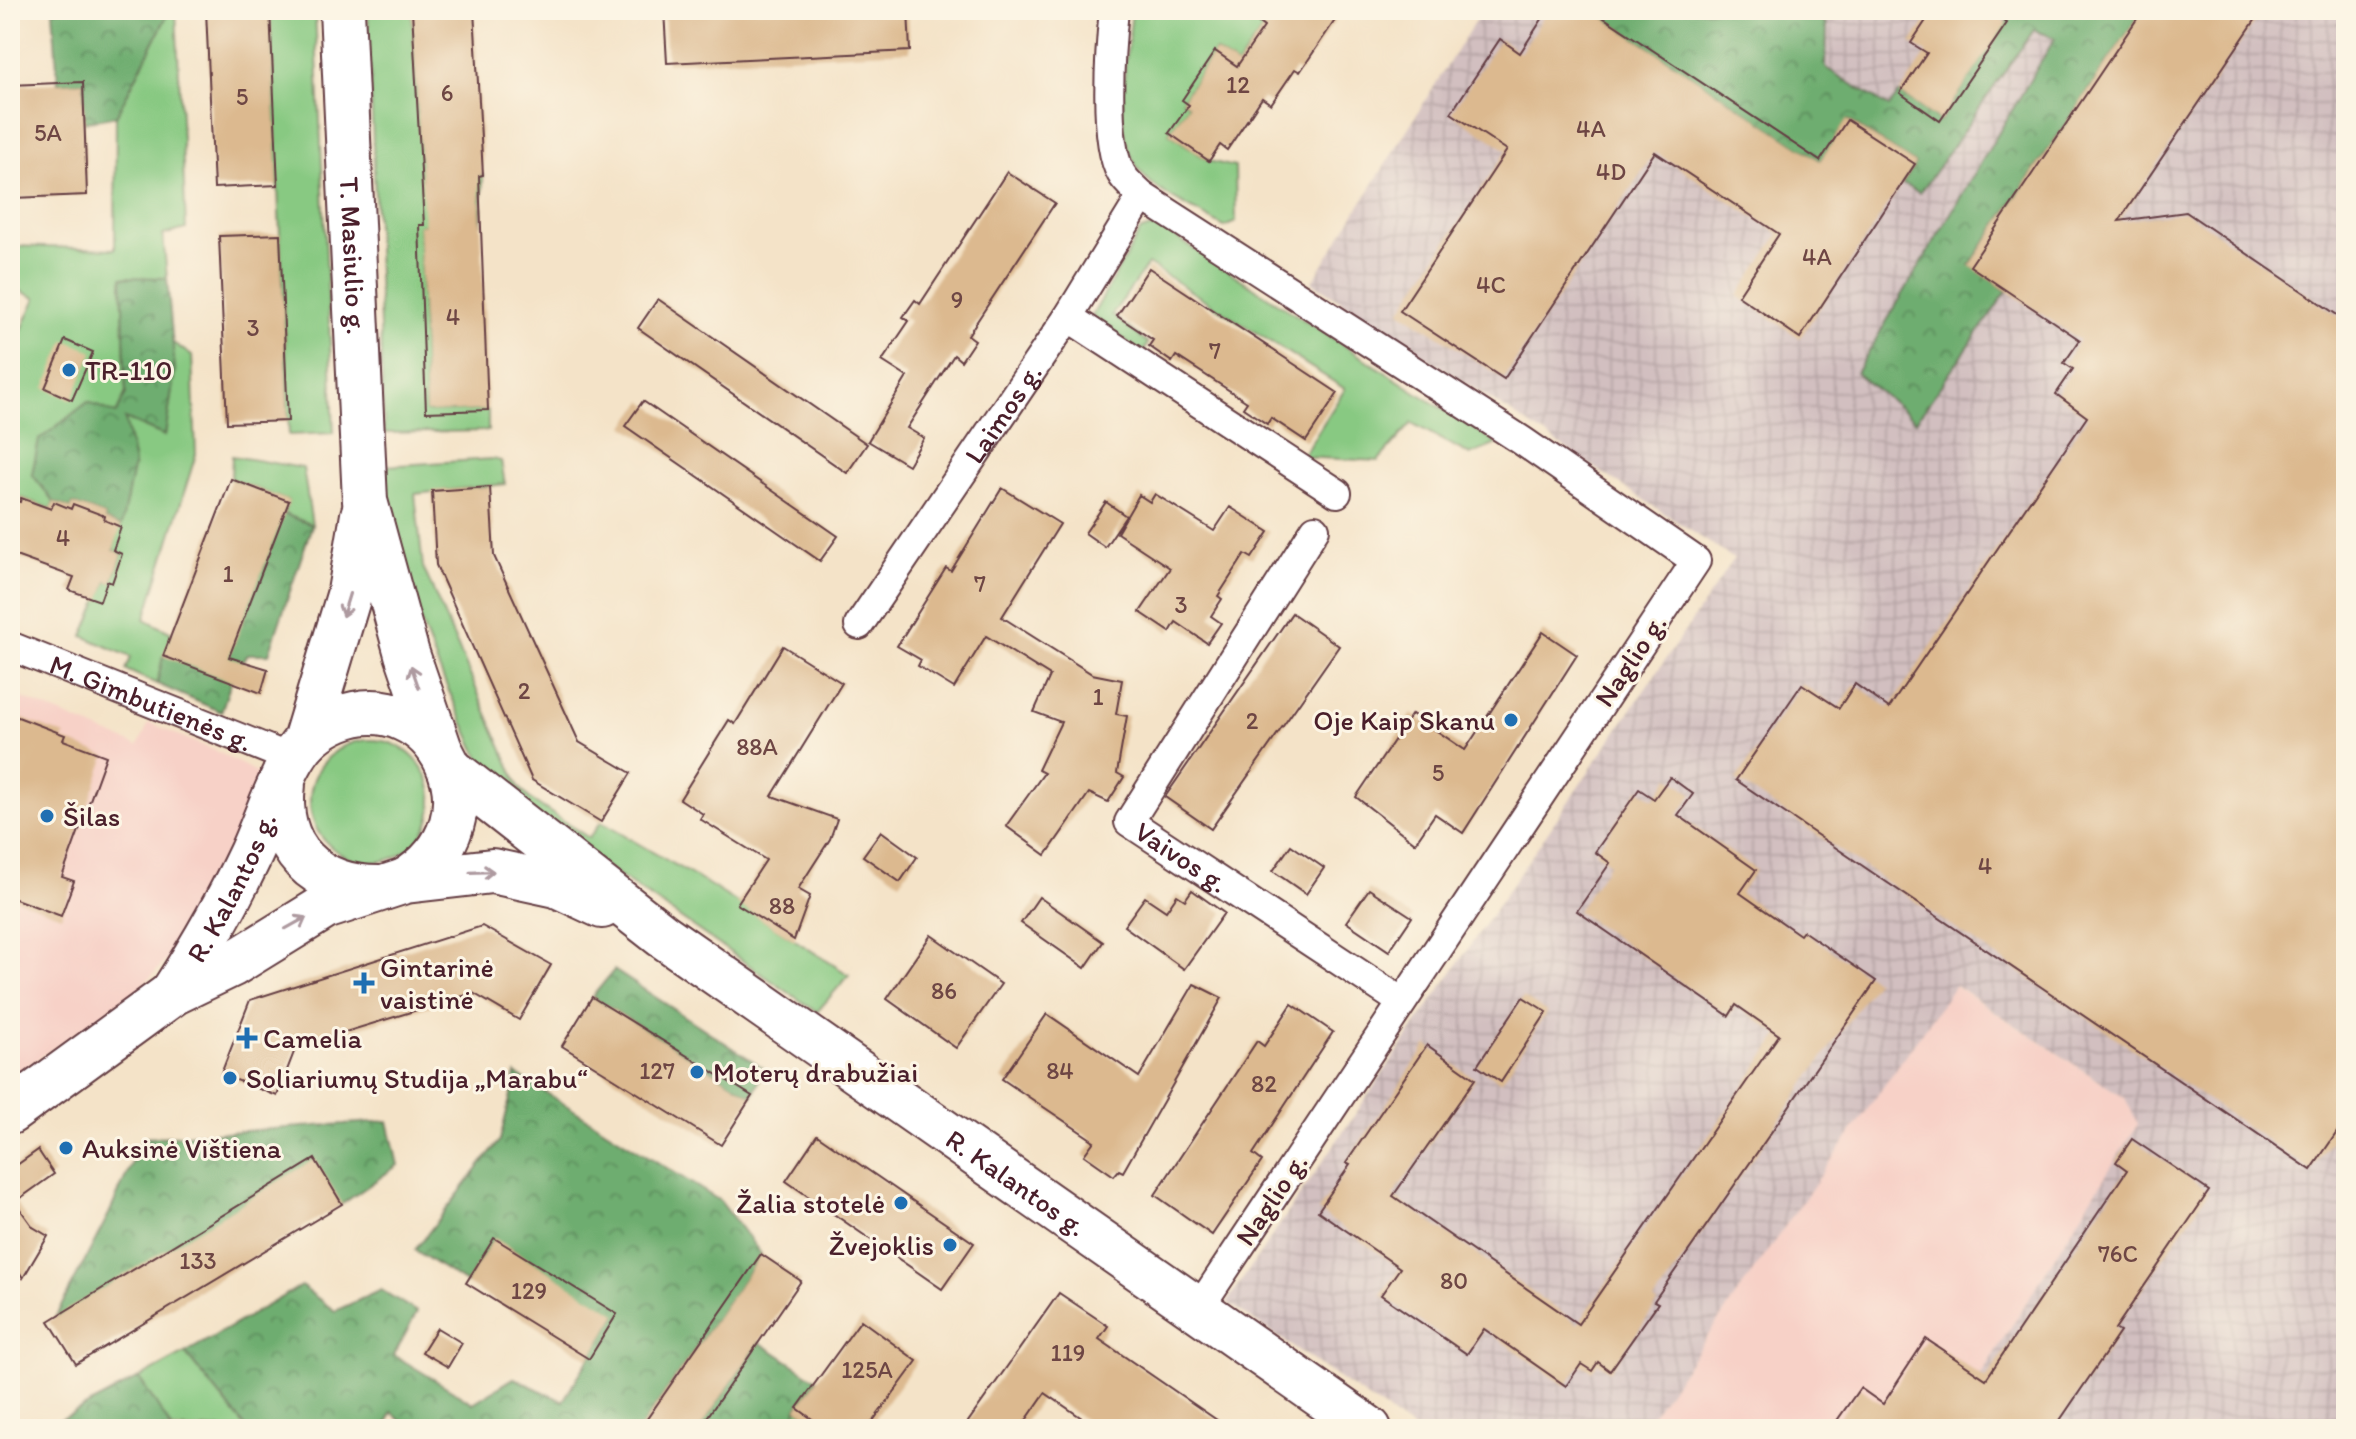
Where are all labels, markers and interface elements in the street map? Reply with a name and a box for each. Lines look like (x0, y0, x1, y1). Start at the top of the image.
house number: 12 (1226, 70, 1250, 99)
house number: 6 (441, 78, 453, 107)
house number: 5 (236, 82, 248, 111)
house number: 4A (1576, 114, 1606, 143)
house number: 5A (34, 118, 62, 147)
house number: 4D (1596, 157, 1626, 186)
street label: T. Masiulio g. (333, 176, 374, 336)
house number: 4A (1802, 242, 1832, 271)
house number: 4C (1476, 270, 1506, 299)
house number: 9 (951, 285, 963, 314)
house number: 4 (446, 302, 460, 331)
house number: 3 (246, 313, 260, 342)
house number: 7 (1209, 336, 1221, 365)
place label: TR-110 (85, 353, 173, 387)
street label: Laimos g. (957, 357, 1049, 470)
marker: TR-110 (60, 361, 78, 379)
house number: 4 (56, 523, 70, 552)
house number: 1 (222, 559, 234, 588)
house number: 7 (974, 569, 986, 598)
house number: 3 (1174, 590, 1188, 619)
one-way arrow (338, 592, 353, 618)
street label: Naglio g. (1587, 607, 1673, 713)
street label: M. Gimbutienės g. (45, 647, 257, 758)
one-way arrow (406, 664, 421, 689)
house number: 2 (518, 676, 531, 705)
house number: 1 (1092, 682, 1104, 711)
place label: Oje Kaip Skanu (1313, 703, 1495, 737)
house number: 2 (1246, 706, 1259, 735)
marker: Oje Kaip Skanu (1502, 711, 1520, 729)
house number: 88A (736, 732, 778, 761)
house number: 5 (1432, 758, 1444, 787)
place label: Šilas (63, 799, 120, 833)
marker: Šilas (38, 807, 56, 825)
street label: R. Kalantos g. (179, 808, 283, 968)
street label: Vaivos g. (1129, 814, 1234, 900)
house number: 4 (1978, 851, 1992, 880)
one-way arrow (468, 865, 495, 880)
house number: 88 (769, 891, 795, 920)
one-way arrow (284, 915, 308, 930)
place label: Gintarinė vaistinė (380, 950, 494, 1016)
marker: Gintarinė vaistinė (355, 974, 373, 992)
house number: 86 (931, 976, 957, 1005)
place label: Camelia (263, 1021, 362, 1055)
marker: Camelia (238, 1029, 256, 1047)
place label: Moterų drabužiai (713, 1055, 918, 1089)
house number: 127 (639, 1056, 675, 1085)
house number: 84 (1046, 1056, 1074, 1085)
place label: Soliariumų Studija „Marabu“ (246, 1061, 588, 1095)
marker: Moterų drabužiai (688, 1063, 706, 1081)
marker: Soliariumų Studija „Marabu“ (221, 1069, 239, 1087)
house number: 82 (1251, 1069, 1277, 1098)
street label: R. Kalantos g. (939, 1122, 1093, 1243)
place label: Auksinė Vištiena (82, 1131, 282, 1165)
marker: Auksinė Vištiena (57, 1139, 75, 1157)
street label: Naglio g. (1228, 1146, 1314, 1252)
place label: Žalia stotelė (736, 1186, 885, 1220)
marker: Žalia stotelė (892, 1194, 910, 1212)
place label: Žvejoklis (829, 1228, 934, 1262)
marker: Žvejoklis (941, 1236, 959, 1254)
house number: 76C (2098, 1239, 2138, 1268)
house number: 133 (179, 1246, 217, 1275)
house number: 80 (1440, 1266, 1468, 1295)
house number: 129 (511, 1276, 547, 1305)
house number: 119 (1051, 1338, 1085, 1367)
house number: 125A (841, 1355, 893, 1384)

